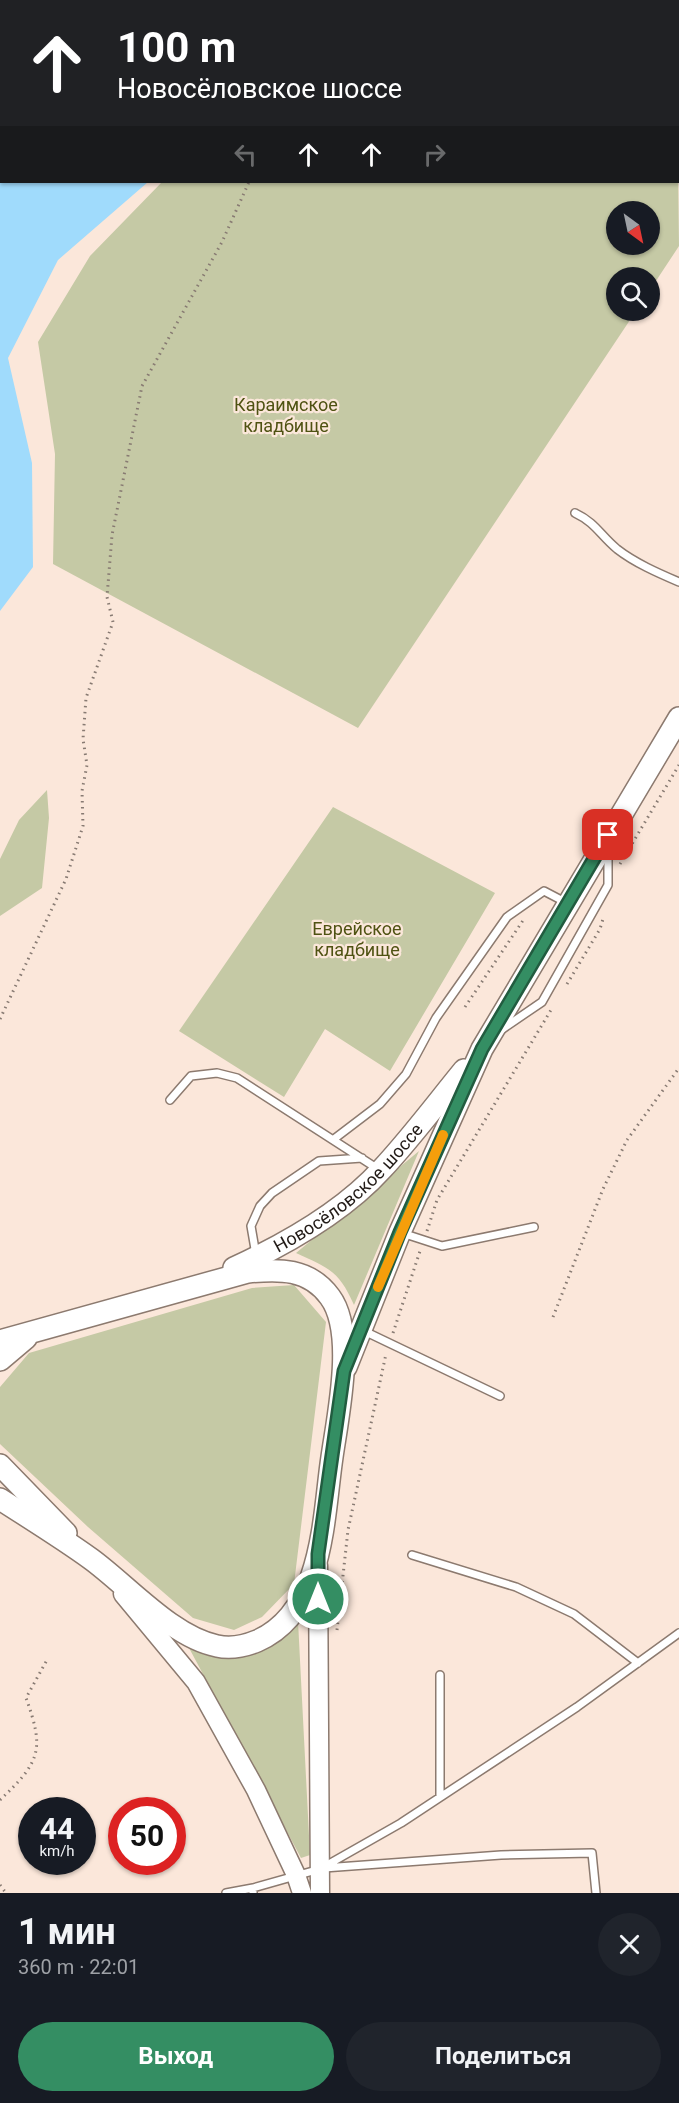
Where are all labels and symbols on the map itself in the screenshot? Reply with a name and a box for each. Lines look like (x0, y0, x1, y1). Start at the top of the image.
north arrow (606, 201, 660, 255)
park label: Караимское кладбище (234, 394, 338, 436)
pin (582, 809, 633, 860)
park label: Еврейское кладбище (312, 918, 402, 960)
street label: Новосёловское шоссе (270, 1119, 427, 1256)
position arrow (286, 1567, 350, 1631)
speed limit sign: 50 (108, 1797, 186, 1875)

